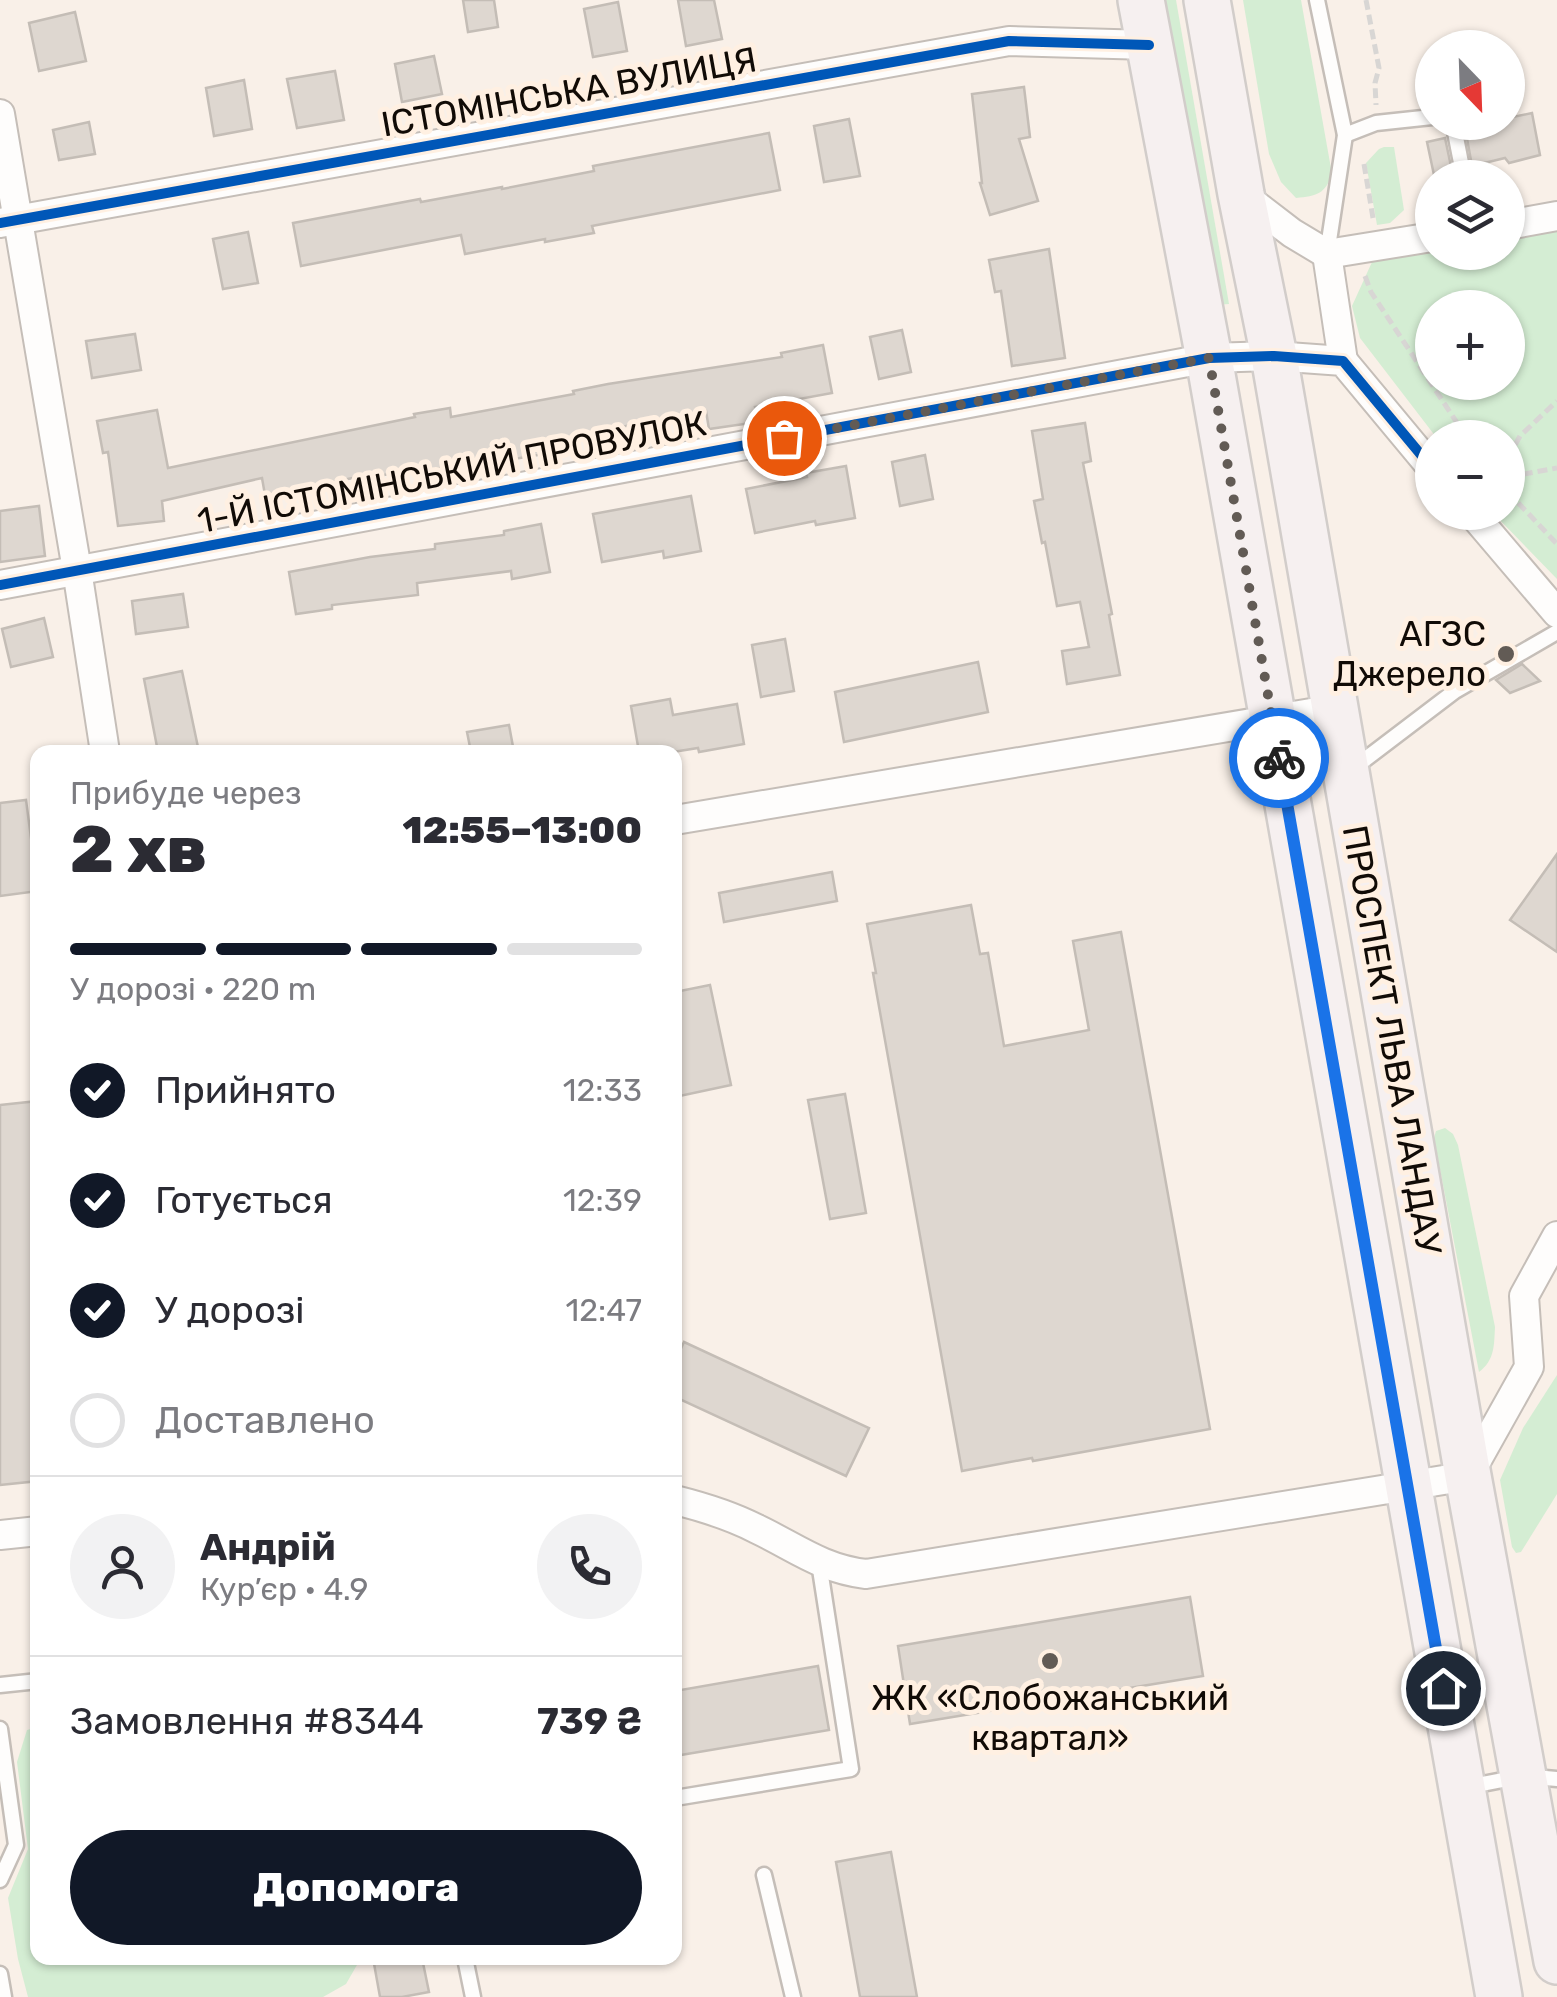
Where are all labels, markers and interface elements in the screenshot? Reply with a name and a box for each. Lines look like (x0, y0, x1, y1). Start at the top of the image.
north arrow (1415, 30, 1525, 140)
map controls (1415, 30, 1525, 530)
street label: ІСТОМІНСЬКА ВУЛИЦЯ (378, 38, 760, 146)
button: layers (1415, 160, 1525, 270)
button: + (1415, 290, 1525, 400)
pin (742, 396, 827, 481)
street label: 1-Й ІСТОМІНСЬКИЙ ПРОВУЛОК (194, 402, 710, 542)
icon: bag (757, 411, 812, 466)
button: − (1415, 420, 1525, 530)
place label: АГЗС Джерело (1333, 613, 1486, 695)
marker: АГЗС Джерело (1495, 643, 1517, 665)
courier (1229, 708, 1329, 808)
icon: bike (1252, 731, 1307, 786)
text: Прибуде через (70, 774, 301, 812)
text: 12:55–13:00 (402, 807, 642, 853)
text: 2 хв (70, 811, 207, 888)
street label: ПРОСПЕКТ ЛЬВА ЛАНДАУ (1334, 822, 1451, 1258)
text: У дорозі · 220 m (70, 970, 316, 1008)
icon: check (70, 1063, 125, 1118)
text: Прийнято (155, 1067, 336, 1113)
text: 12:33 (563, 1071, 642, 1109)
icon: check (70, 1173, 125, 1228)
text: Готується (155, 1177, 333, 1223)
text: 12:39 (563, 1181, 642, 1219)
icon: check (70, 1283, 125, 1338)
text: У дорозі (155, 1287, 304, 1333)
text: 12:47 (566, 1291, 642, 1329)
text: Доставлено (155, 1397, 375, 1443)
button: person (70, 1514, 175, 1619)
button: phone (537, 1514, 642, 1619)
text: Андрій (200, 1524, 335, 1570)
text: Кур’єр · 4.9 (200, 1570, 368, 1608)
pin (1401, 1646, 1486, 1731)
marker: ЖК «Слобожанський квартал» (1039, 1650, 1061, 1672)
icon: home (1416, 1661, 1471, 1716)
place label: ЖК «Слобожанський квартал» (871, 1677, 1229, 1759)
text: Замовлення #8344 (70, 1698, 424, 1744)
text: 739 ₴ (537, 1698, 642, 1744)
button: Допомога (70, 1830, 642, 1945)

